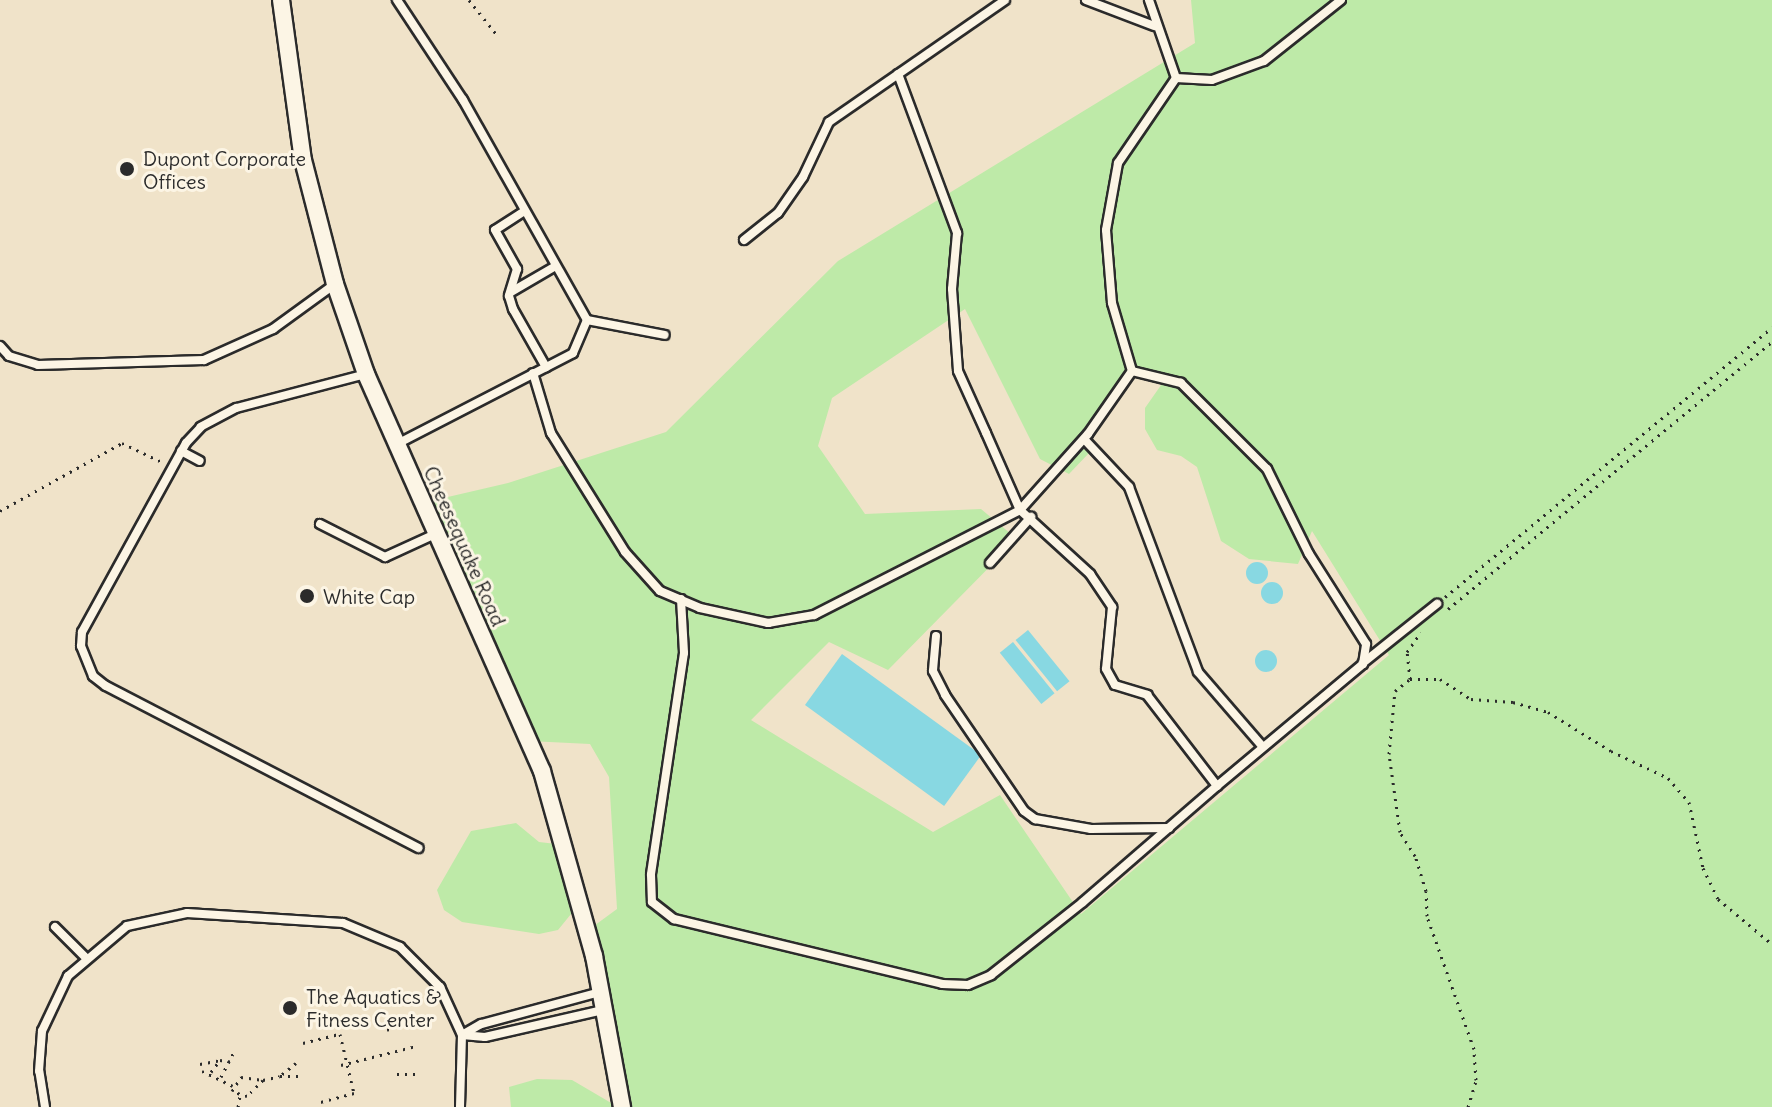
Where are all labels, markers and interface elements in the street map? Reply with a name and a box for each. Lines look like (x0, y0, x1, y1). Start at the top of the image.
place label: Dupont Corporate Offices (143, 146, 306, 193)
marker: Dupont Corporate Offices (118, 160, 136, 178)
street label: Cheesequake Road (419, 462, 511, 630)
place label: White Cap (323, 584, 415, 608)
marker: White Cap (298, 587, 316, 605)
place label: The Aquatics & Fitness Center (306, 984, 441, 1031)
marker: The Aquatics & Fitness Center (281, 999, 299, 1017)

